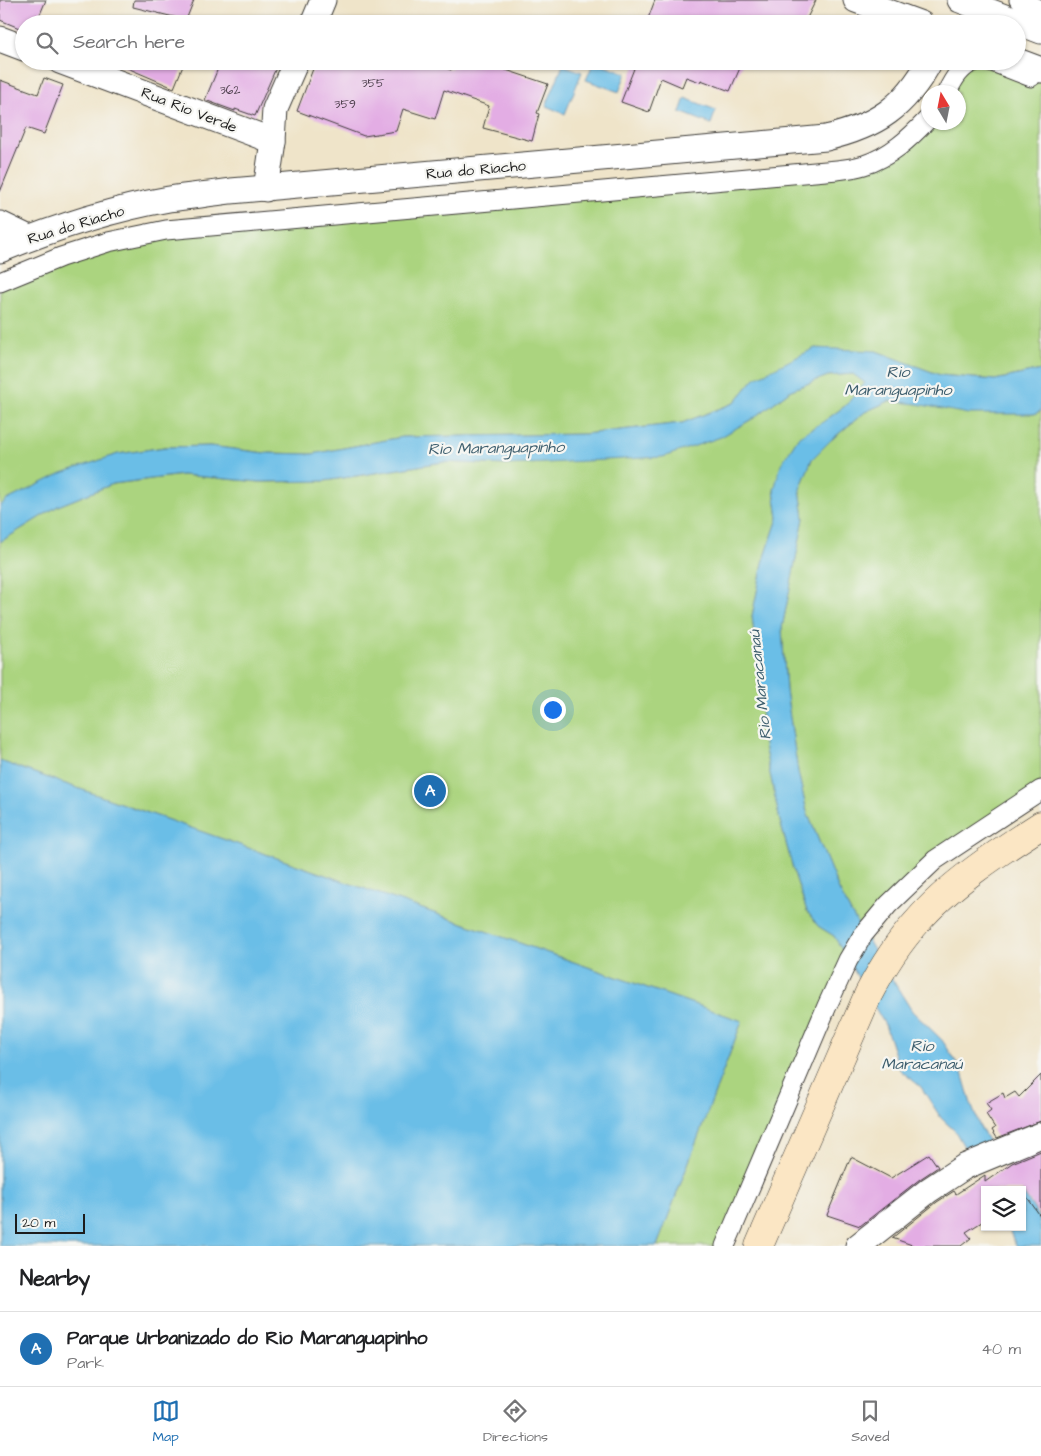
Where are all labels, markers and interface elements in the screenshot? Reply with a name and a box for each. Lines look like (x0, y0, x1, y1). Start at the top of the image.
search box (15, 15, 1026, 70)
icon: search (33, 29, 61, 57)
text: Search here (73, 29, 185, 56)
house number: 355 (361, 75, 385, 92)
street label: Rua Rio Verde (138, 82, 240, 138)
house number: 362 (220, 82, 240, 99)
north arrow (921, 85, 966, 130)
house number: 359 (334, 96, 356, 113)
street label: Rua do Riacho (425, 155, 527, 185)
street label: Rua do Riacho (25, 200, 127, 250)
water label: Rio Maranguapinho (844, 361, 953, 402)
water label: Rio Maranguapinho (428, 436, 565, 461)
water label: Rio Maracanaú (743, 628, 777, 741)
your location (540, 697, 566, 723)
pin: A (414, 772, 446, 810)
water label: Rio Maracanaú (882, 1035, 963, 1075)
map controls (981, 1186, 1026, 1231)
button: layers (981, 1186, 1026, 1231)
scale bar (15, 1211, 85, 1234)
text: 20 m (22, 1213, 55, 1233)
text: Nearby (20, 1264, 90, 1293)
text: Parque Urbanizado do Rio Maranguapinho (67, 1325, 427, 1352)
text: A (31, 1338, 41, 1360)
text: 40 m (981, 1338, 1021, 1360)
text: Park (67, 1352, 104, 1374)
tab: Map (152, 1397, 180, 1447)
tab: Directions (483, 1397, 548, 1447)
tab: Saved (851, 1397, 889, 1447)

